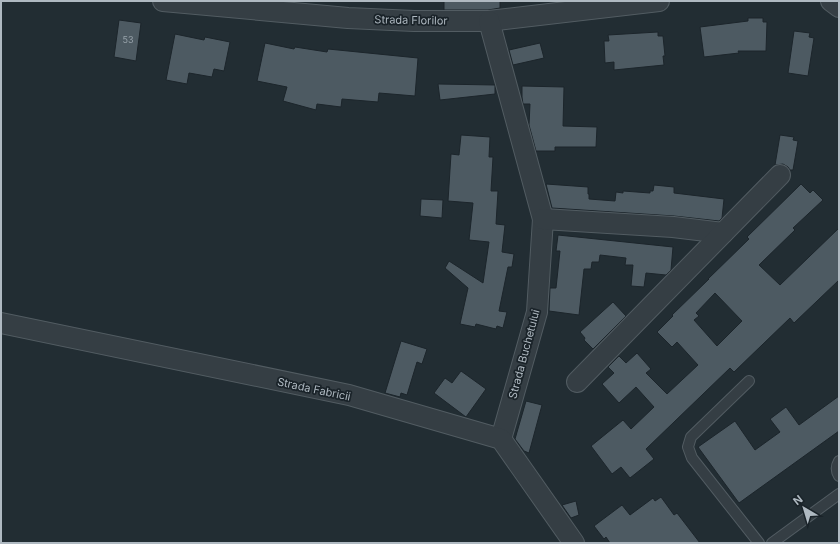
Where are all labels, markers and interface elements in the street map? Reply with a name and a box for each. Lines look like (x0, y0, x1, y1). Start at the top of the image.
street label: Strada Florilor (374, 12, 448, 28)
house number: 53 (122, 34, 134, 45)
street label: Strada Buchetului (505, 308, 543, 400)
street label: Strada Fabricii (276, 374, 352, 404)
north arrow (784, 488, 824, 528)
text: N (790, 492, 805, 508)

